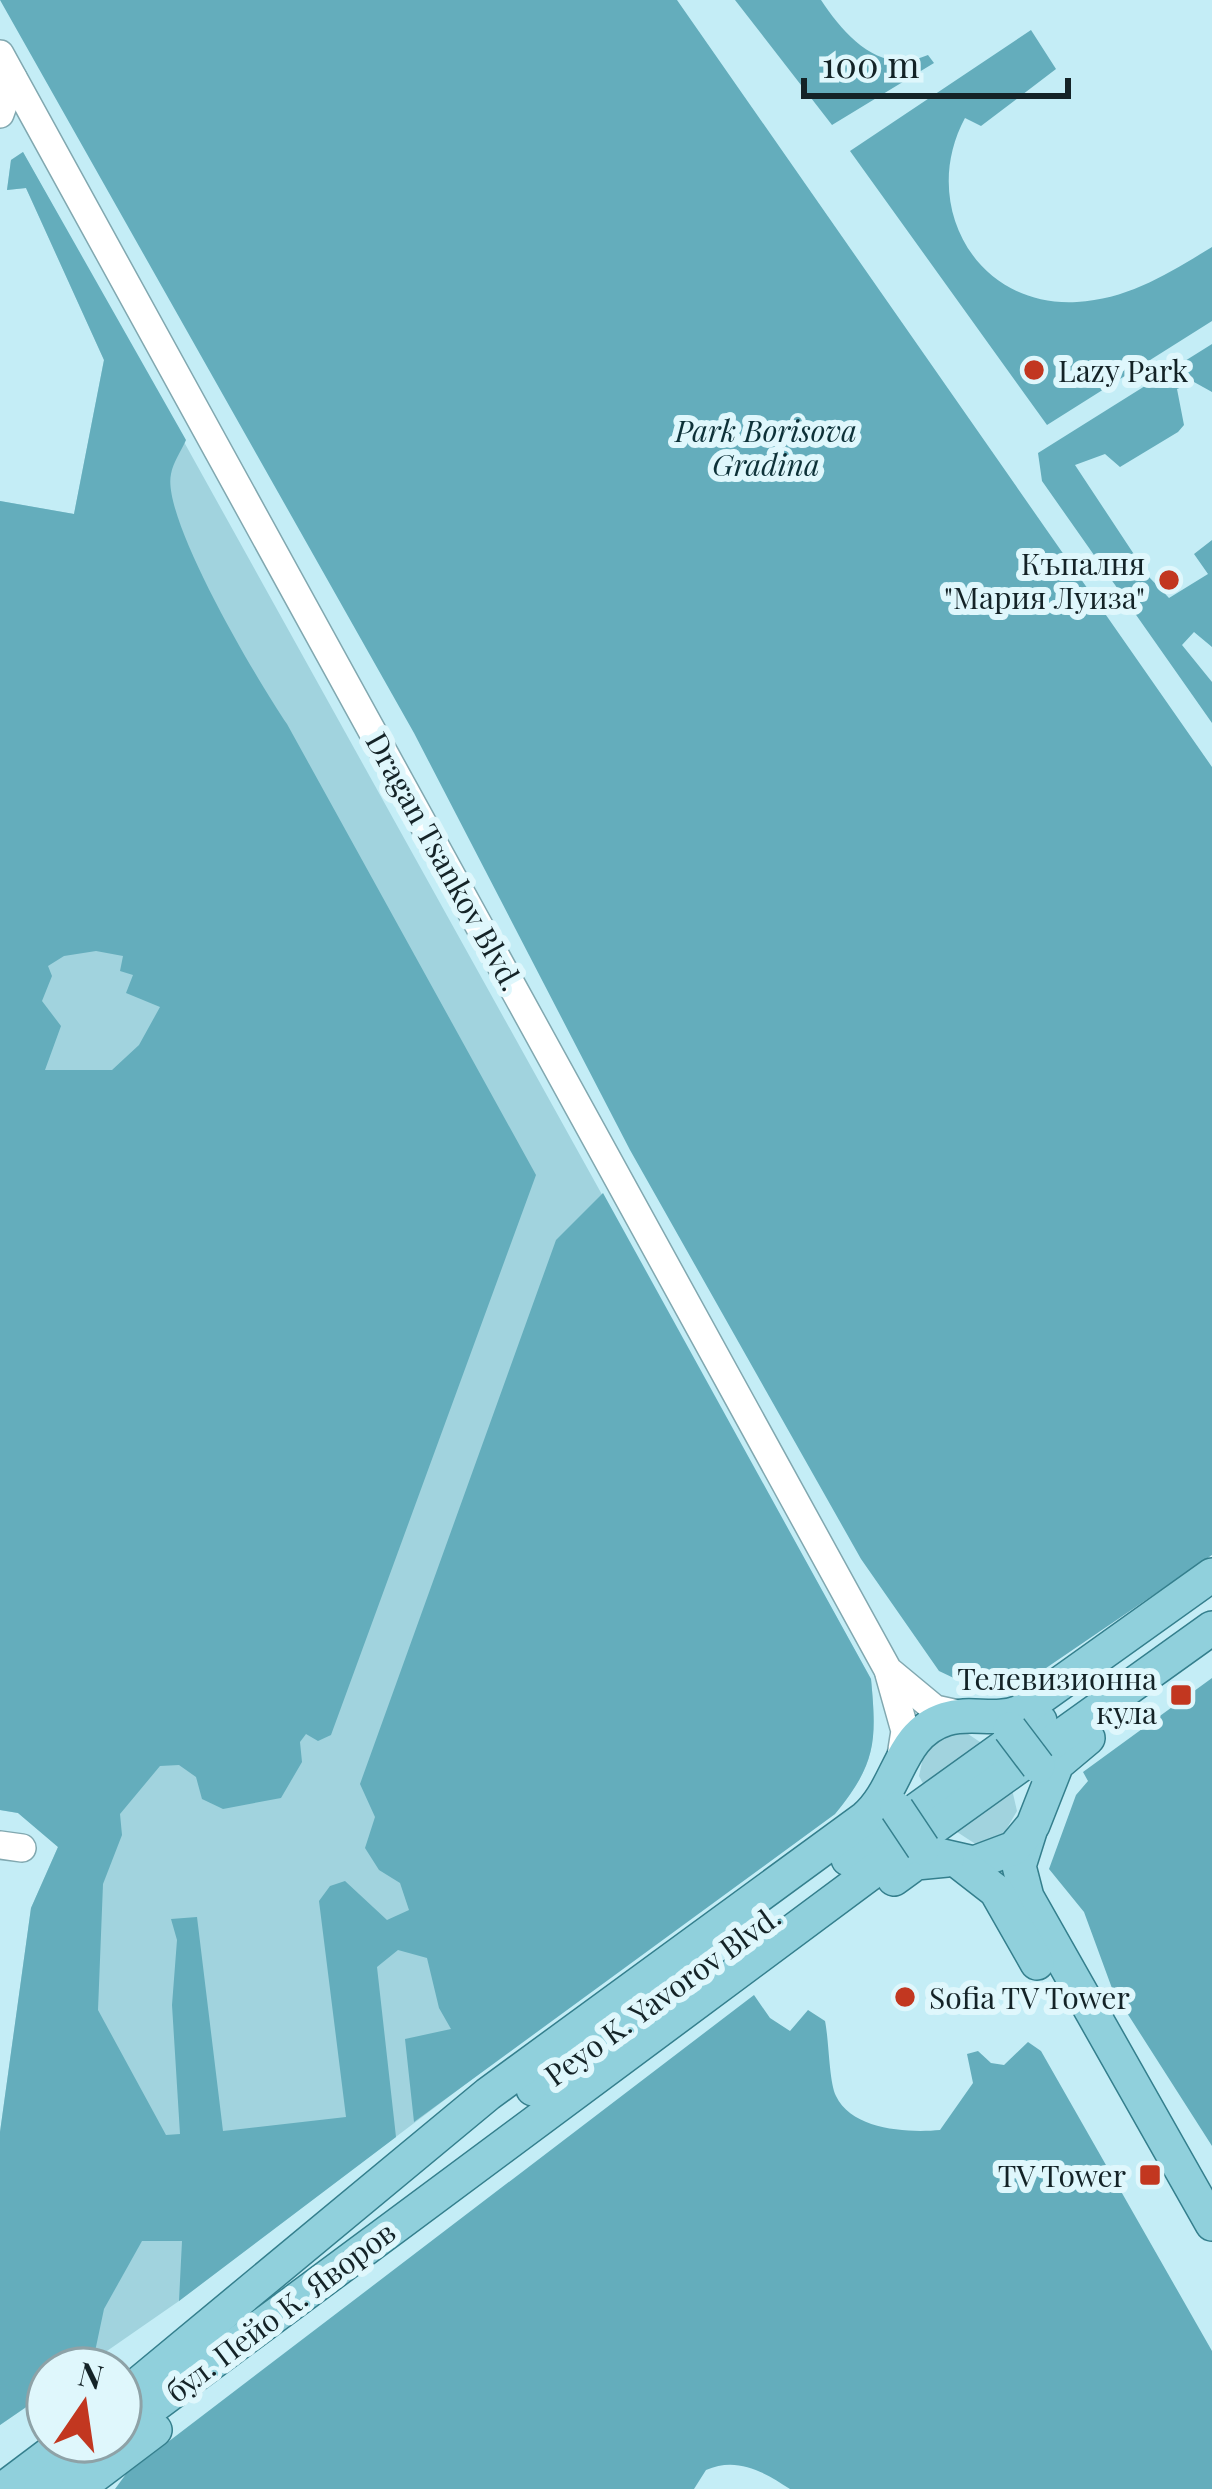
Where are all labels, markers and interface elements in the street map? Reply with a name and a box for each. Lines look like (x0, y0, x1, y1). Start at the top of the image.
scale bar (804, 24, 1068, 98)
text: 100 m (822, 39, 919, 87)
place label: Lazy Park (1058, 350, 1189, 390)
marker: Lazy Park (1021, 357, 1047, 383)
park label: Park Borisova Gradina (674, 410, 857, 484)
place label: Къпалня "Мария Луиза" (944, 543, 1145, 617)
marker: Къпалня "Мария Луиза" (1156, 567, 1182, 593)
street label: Dragan Tsankov Blvd. (357, 725, 533, 997)
place label: Телевизионна кула (957, 1658, 1157, 1732)
marker: Телевизионна кула (1168, 1682, 1194, 1708)
street label: Peyo K. Yavorov Blvd. (536, 1896, 788, 2094)
place label: Sofia TV Tower (929, 1977, 1130, 2017)
marker: Sofia TV Tower (892, 1984, 918, 2010)
place label: TV Tower (998, 2155, 1126, 2195)
marker: TV Tower (1137, 2162, 1163, 2188)
street label: бул. Пейо К. Яворов (157, 2211, 403, 2411)
north arrow (24, 2345, 144, 2465)
text: N (75, 2350, 108, 2398)

